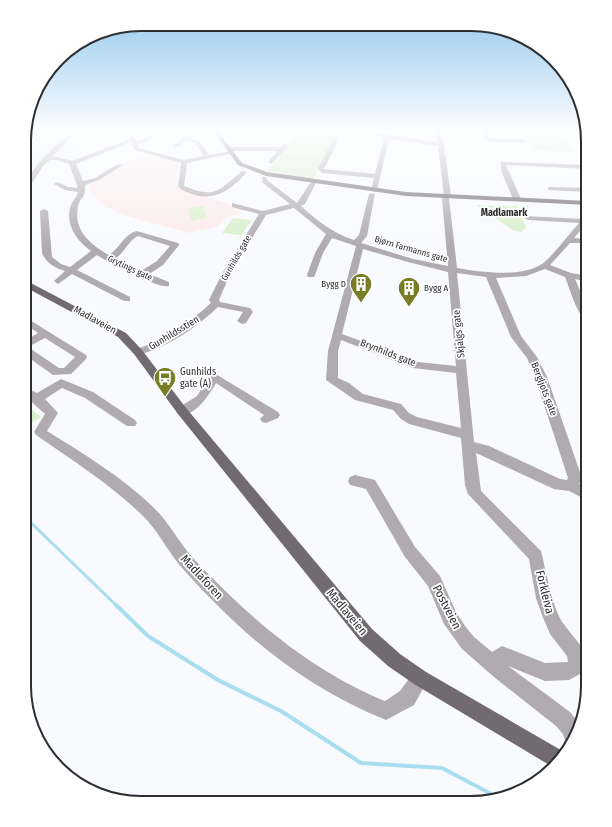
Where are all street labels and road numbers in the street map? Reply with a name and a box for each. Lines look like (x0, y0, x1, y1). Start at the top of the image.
street label: Gunhilds gate (219, 233, 253, 282)
street label: Bjørn Farmanns gate (373, 234, 449, 264)
street label: Grytings gate (106, 253, 154, 283)
street label: Madlaveien (72, 303, 118, 337)
street label: Skjalgs gate (451, 309, 467, 359)
street label: Gunhildsstien (147, 313, 201, 353)
street label: Brynhilds gate (359, 337, 418, 369)
street label: Bergljots gate (528, 361, 560, 417)
street label: Madlaforen (178, 552, 226, 602)
street label: Forkleiva (533, 569, 557, 615)
street label: Postveien (430, 583, 464, 631)
street label: Madlaveien (324, 586, 370, 638)

